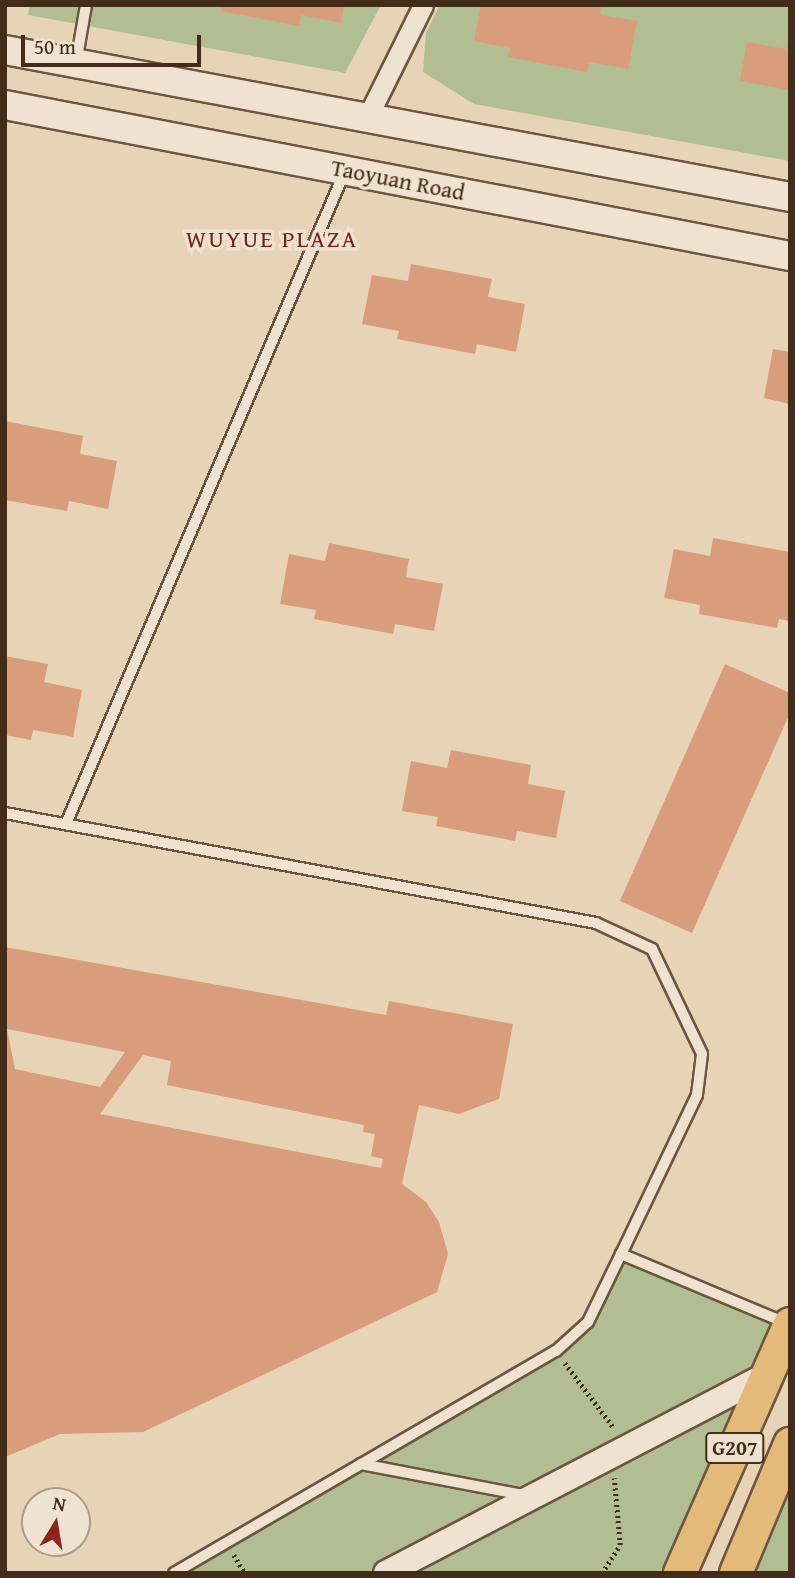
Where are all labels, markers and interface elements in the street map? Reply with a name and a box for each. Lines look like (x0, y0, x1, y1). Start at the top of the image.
scale bar (24, 21, 205, 65)
text: 50 m (34, 31, 76, 62)
street label: Taoyuan Road (329, 154, 467, 206)
district label: WUYUE PLAZA (187, 225, 357, 253)
road number: G207 (705, 1430, 765, 1466)
north arrow (21, 1487, 91, 1557)
text: N (51, 1488, 69, 1518)

